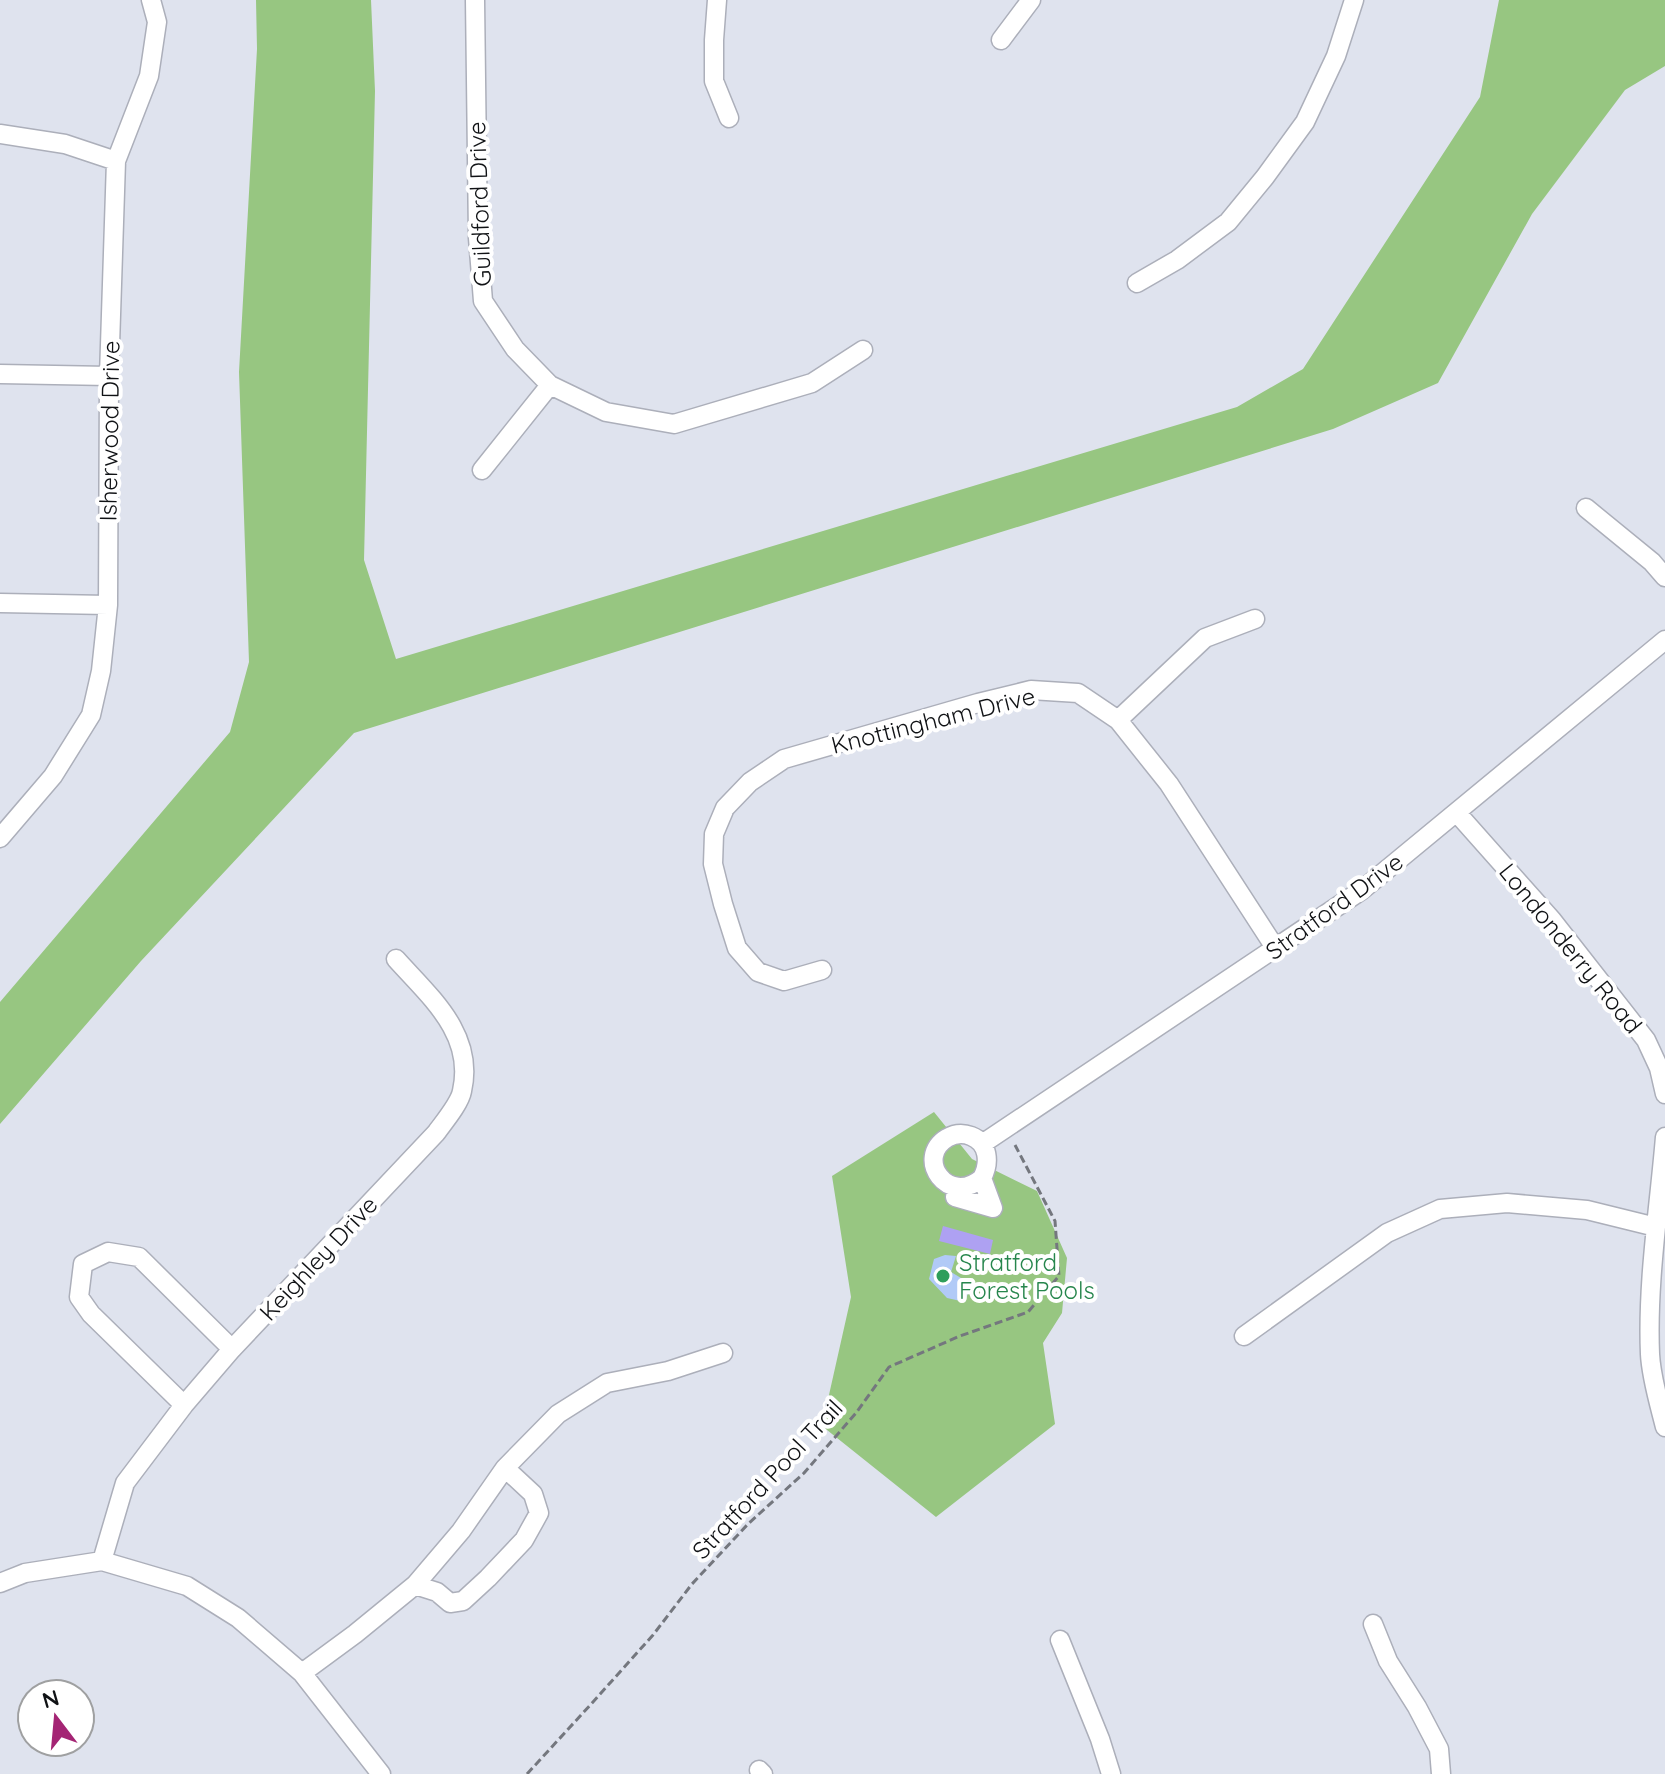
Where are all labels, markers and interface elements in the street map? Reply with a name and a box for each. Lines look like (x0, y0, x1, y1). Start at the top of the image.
street label: Guildford Drive (461, 121, 497, 287)
street label: Isherwood Drive (92, 340, 126, 522)
street label: Knottingham Drive (828, 680, 1038, 760)
street label: Stratford Drive (1259, 846, 1409, 966)
street label: Londonderry Road (1493, 857, 1649, 1039)
street label: Keighley Drive (253, 1189, 383, 1327)
place label: Stratford Forest Pools (959, 1247, 1095, 1305)
marker: Stratford Forest Pools (934, 1267, 952, 1285)
street label: Stratford Pool Trail (685, 1393, 849, 1565)
north arrow (16, 1678, 96, 1758)
text: N (39, 1683, 62, 1714)

